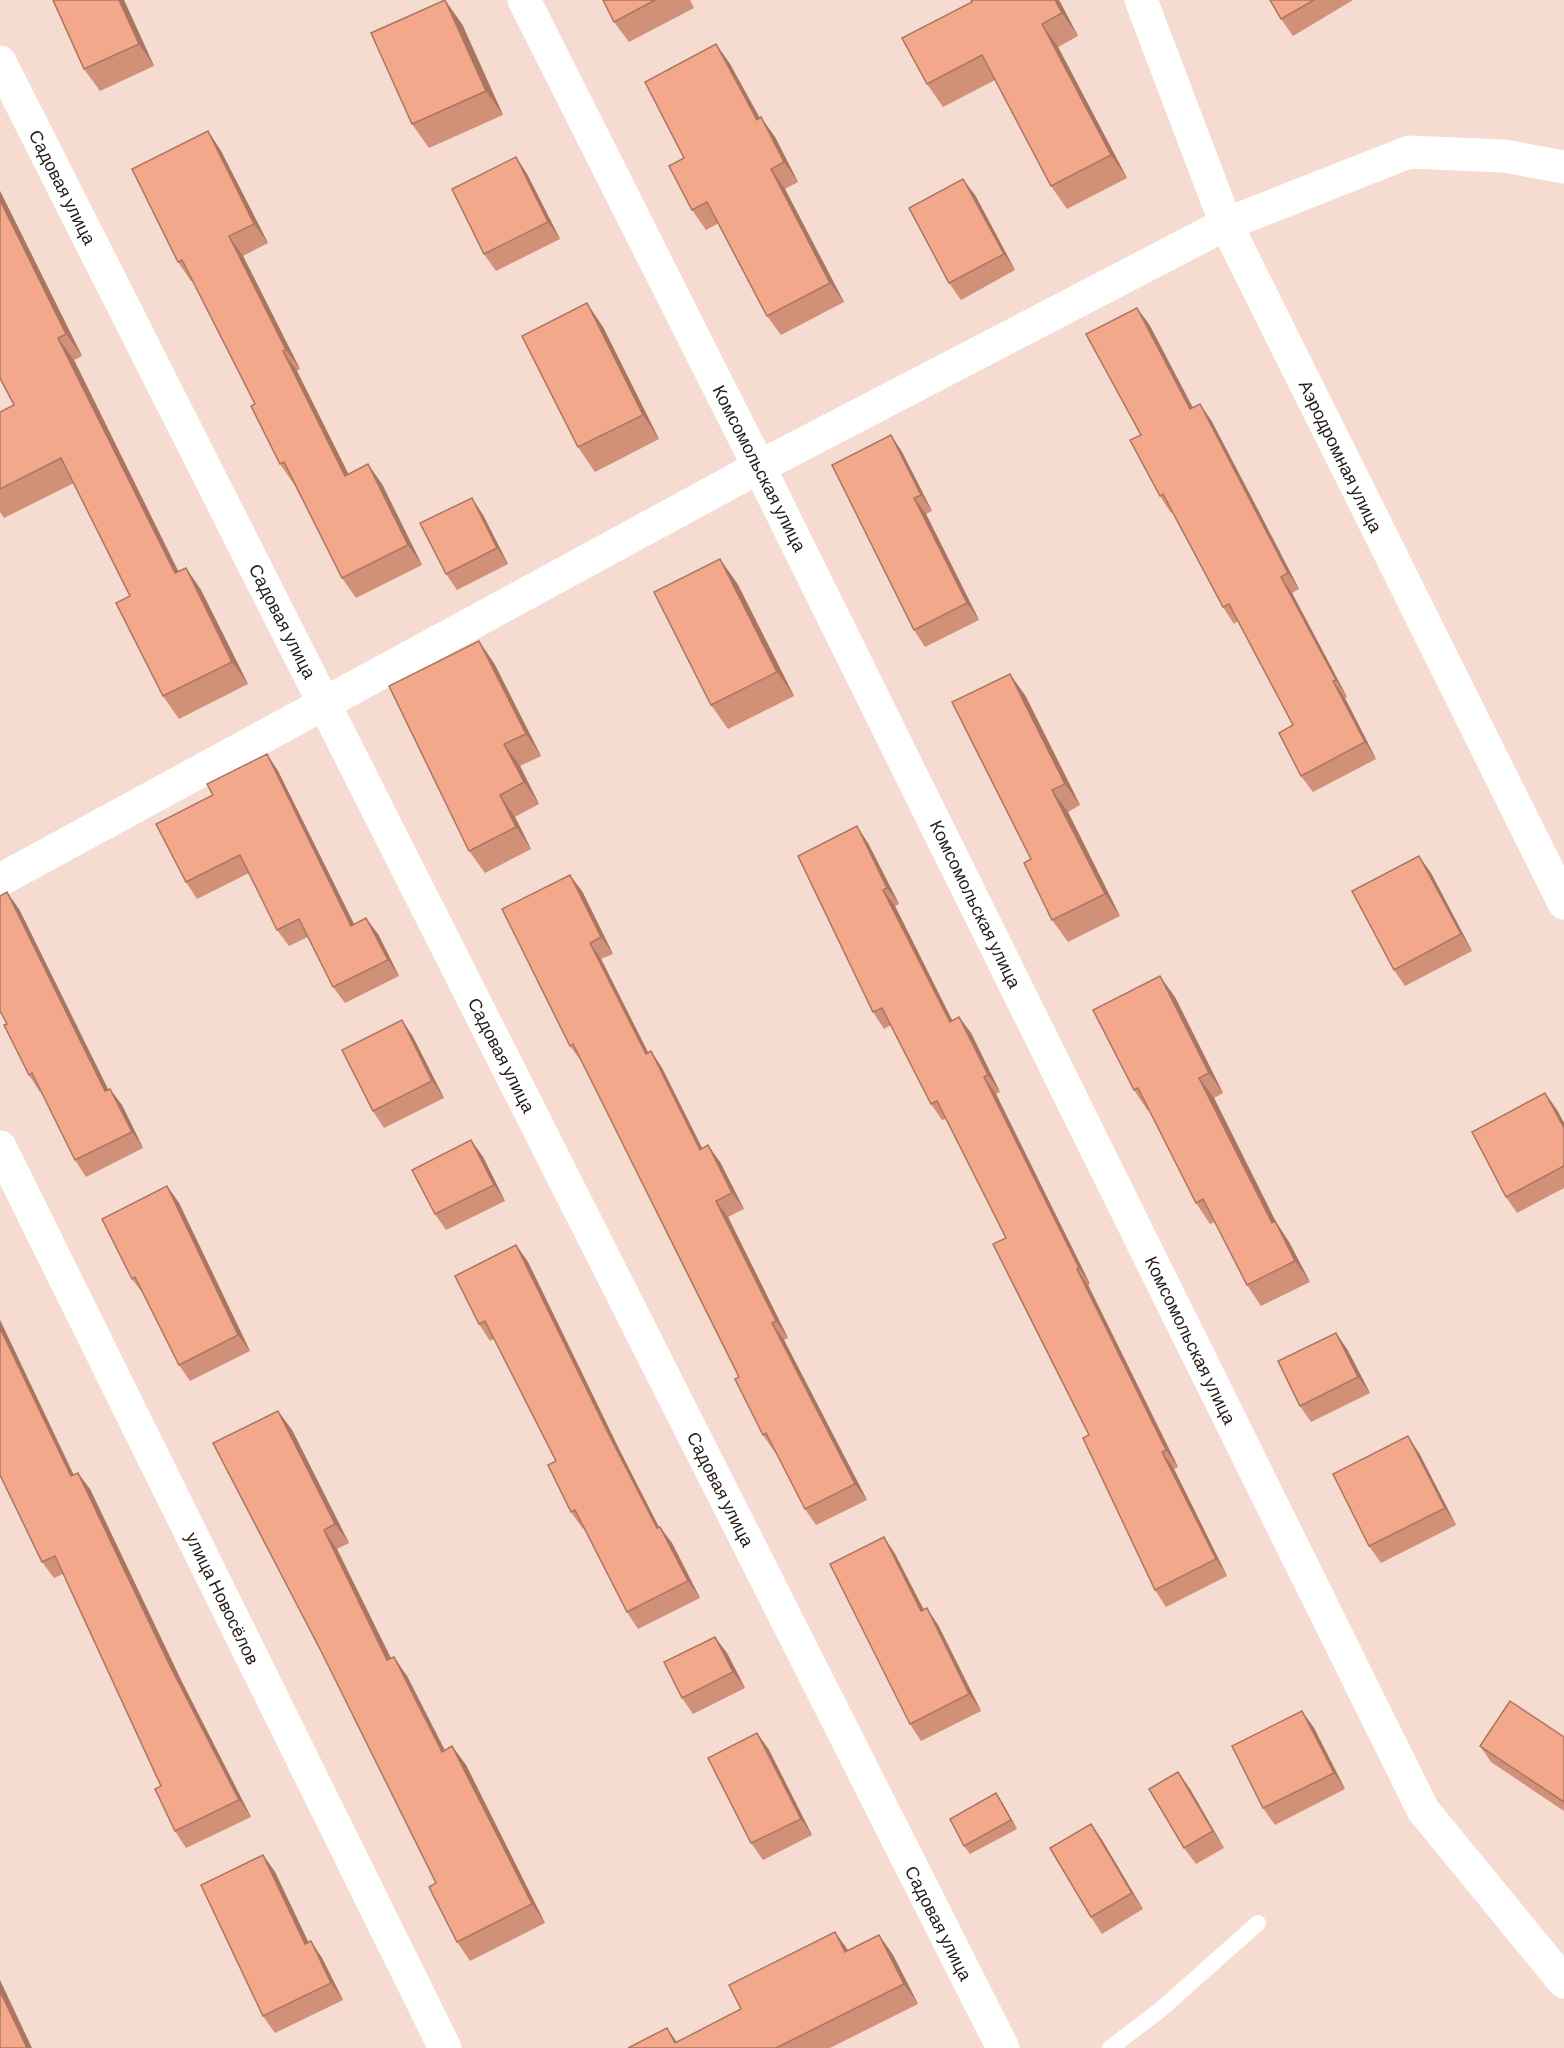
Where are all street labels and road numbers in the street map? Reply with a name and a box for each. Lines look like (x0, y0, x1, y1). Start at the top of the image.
street label: Садовая улица (25, 126, 102, 249)
street label: Аэродромная улица (1295, 376, 1388, 537)
street label: Комсомольская улица (708, 381, 812, 556)
street label: Садовая улица (245, 560, 322, 683)
street label: Комсомольская улица (926, 816, 1027, 992)
street label: Садовая улица (464, 994, 541, 1117)
street label: Комсомольская улица (1141, 1252, 1242, 1428)
street label: Садовая улица (683, 1428, 760, 1551)
street label: улица Новосёлов (181, 1528, 265, 1668)
street label: Садовая улица (901, 1862, 978, 1985)

